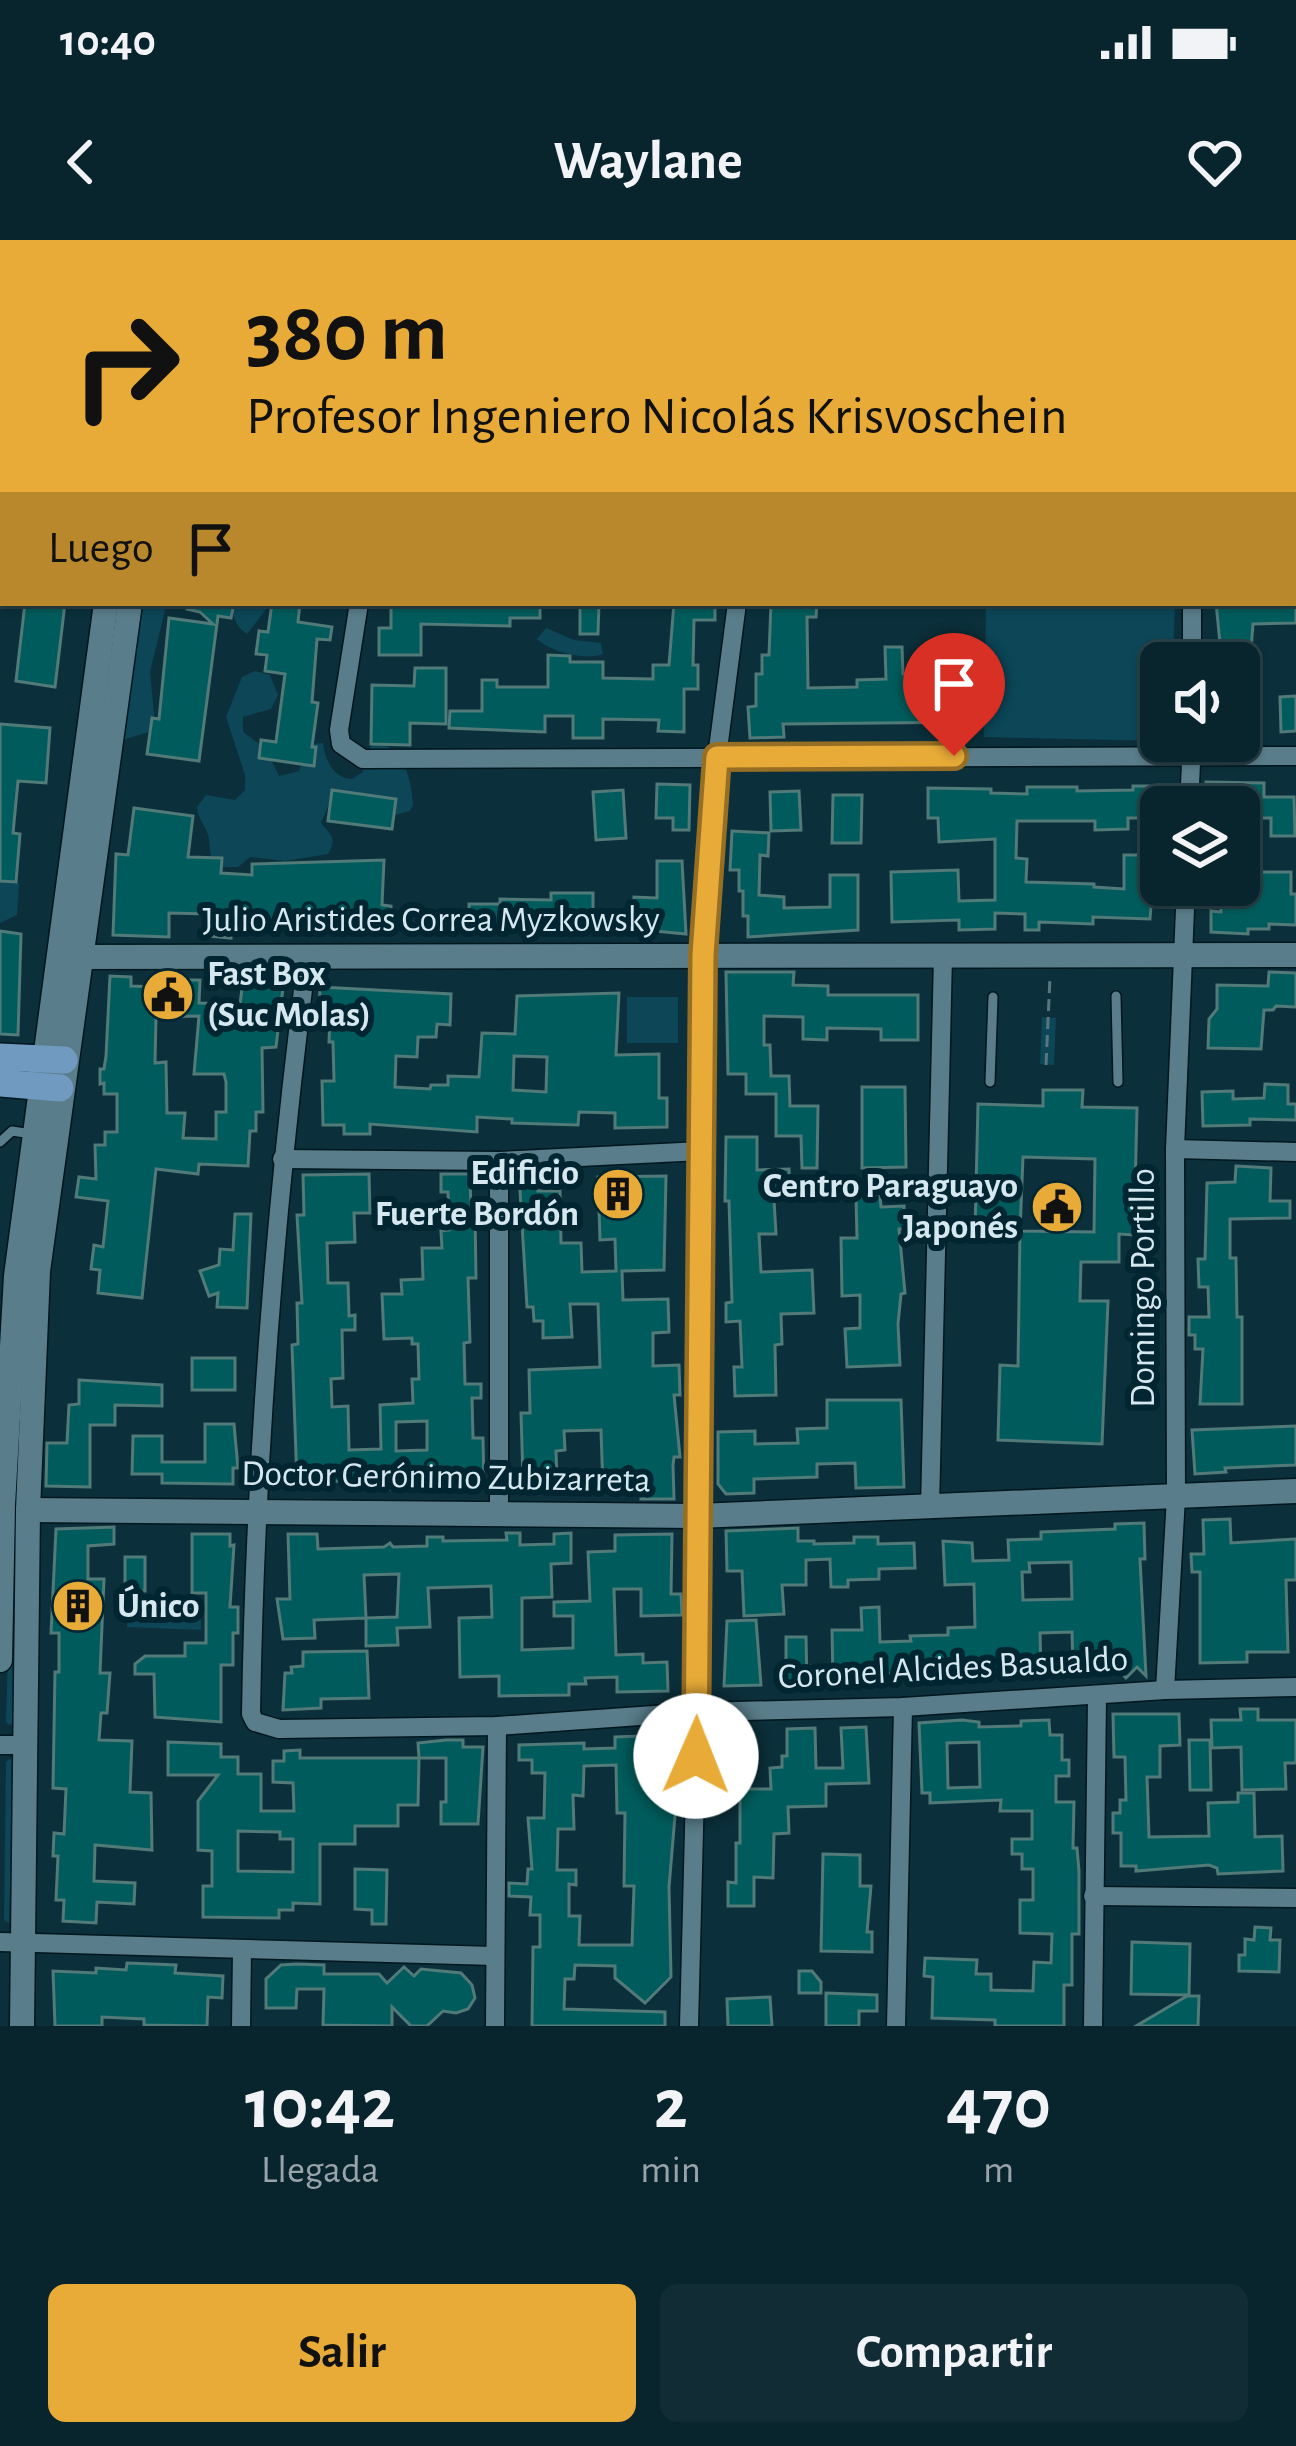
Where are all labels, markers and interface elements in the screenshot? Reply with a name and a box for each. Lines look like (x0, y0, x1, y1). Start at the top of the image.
text: 10:40 (60, 19, 156, 64)
icon: back (48, 129, 114, 195)
icon: heart (1182, 129, 1248, 195)
text: Waylane (553, 135, 743, 189)
icon: right (48, 288, 204, 444)
text: 380 m (246, 292, 448, 376)
text: Profesor Ingeniero Nicolás Krisvoschein (246, 390, 1068, 444)
icon: arrive (178, 516, 244, 582)
text: Luego (48, 526, 154, 571)
pin (903, 633, 1005, 756)
map controls (1140, 642, 1260, 906)
button: sound (1140, 642, 1260, 762)
icon: arrive (921, 651, 987, 717)
button: layers (1140, 786, 1260, 906)
street label: Julio Aristides Correa Myzkowsky (202, 902, 660, 938)
place label: Fast Box (Suc Molas) (207, 956, 371, 1033)
public building icon: Fast Box (Suc Molas) (140, 967, 196, 1023)
place label: Edificio Fuerte Bordón (375, 1155, 579, 1232)
building icon: Edificio Fuerte Bordón (590, 1166, 646, 1222)
place label: Centro Paraguayo Japonés (763, 1168, 1018, 1245)
street label: Domingo Portillo (1125, 1168, 1161, 1408)
public building icon: Centro Paraguayo Japonés (1029, 1179, 1085, 1235)
street label: Doctor Gerónimo Zubizarreta (241, 1455, 651, 1499)
building icon: Único (50, 1578, 106, 1634)
place label: Único (117, 1585, 199, 1624)
street label: Coronel Alcides Basualdo (777, 1641, 1129, 1695)
position arrow (633, 1693, 759, 1819)
text: 10:42 (245, 2069, 395, 2141)
text: 2 (654, 2069, 688, 2141)
text: 470 (946, 2069, 1051, 2141)
text: Llegada (261, 2151, 379, 2190)
text: min (640, 2151, 701, 2190)
text: m (983, 2151, 1014, 2190)
button: Salir (48, 2284, 636, 2422)
button: Compartir (660, 2284, 1248, 2422)

